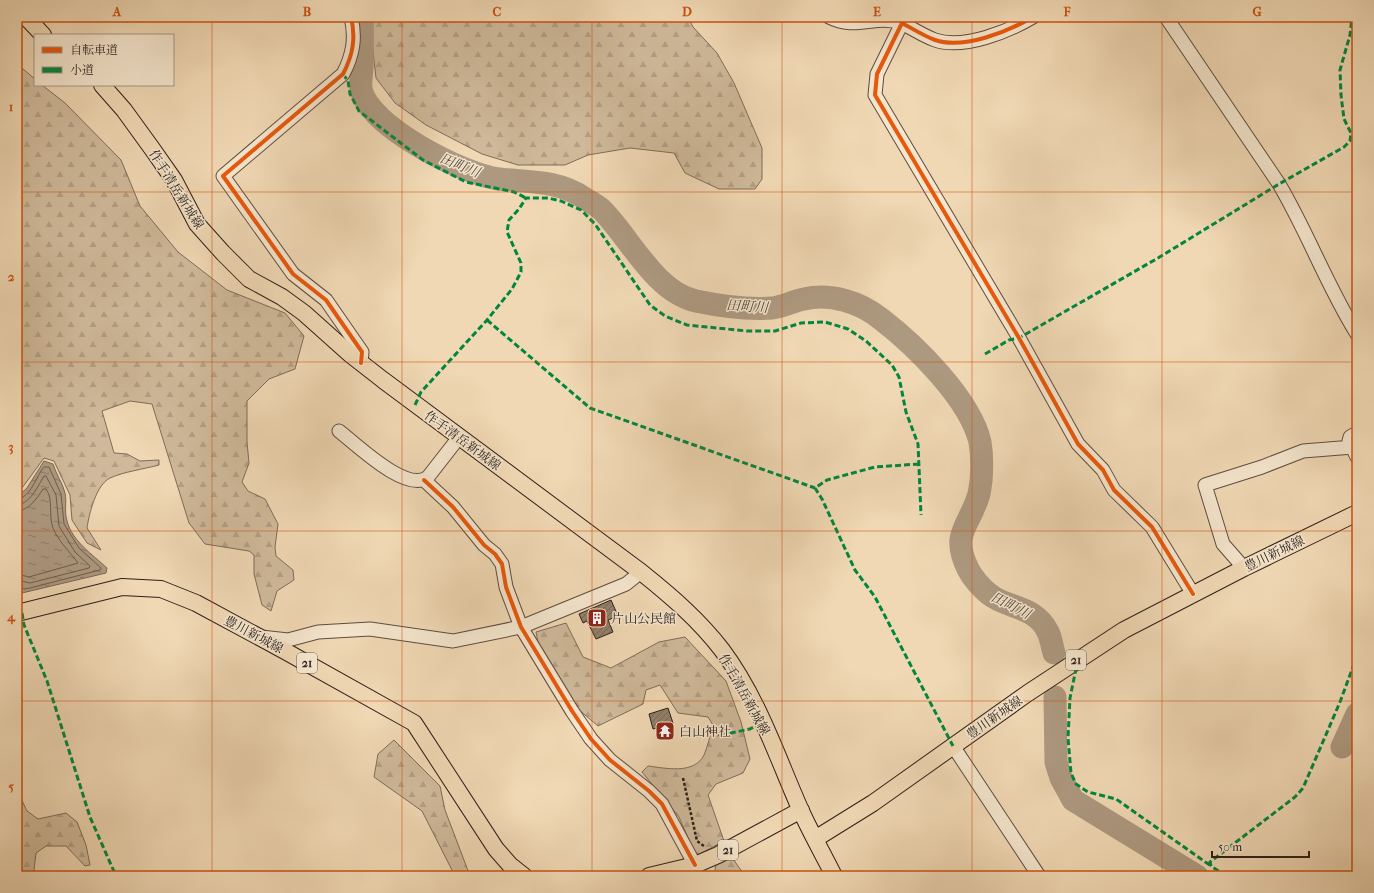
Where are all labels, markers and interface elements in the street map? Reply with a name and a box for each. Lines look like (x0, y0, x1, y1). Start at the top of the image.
text: A (112, 4, 122, 19)
text: B (303, 4, 312, 19)
text: C (493, 4, 502, 19)
text: D (682, 4, 692, 19)
text: E (873, 4, 881, 19)
text: F (1063, 4, 1071, 19)
text: G (1252, 4, 1262, 19)
legend (34, 34, 174, 86)
text: 自転車道 (70, 43, 118, 57)
text: 小道 (70, 63, 94, 77)
text: 1 (9, 99, 14, 114)
street label: 作手清岳新城線 (146, 147, 207, 232)
water label: 田町川 (437, 150, 484, 182)
text: 2 (8, 269, 15, 284)
water label: 田町川 (725, 297, 771, 317)
street label: 作手清岳新城線 (421, 408, 504, 473)
text: 3 (8, 439, 14, 455)
street label: 豊川新城線 (1242, 532, 1307, 574)
water label: 田町川 (988, 588, 1035, 623)
building icon: 片山公民館 (586, 607, 608, 629)
text: 4 (6, 609, 16, 625)
place label: 片山公民館 (611, 611, 676, 626)
street label: 豊川新城線 (222, 613, 286, 656)
road number: 21 (1066, 650, 1086, 670)
street label: 作手清岳新城線 (716, 651, 773, 738)
road number: 21 (297, 653, 317, 673)
street label: 豊川新城線 (963, 693, 1025, 742)
temple icon: 白山神社 (654, 720, 676, 742)
place label: 白山神社 (679, 724, 731, 739)
text: 5 (8, 779, 14, 794)
scale bar (1212, 833, 1309, 859)
road number: 21 (718, 840, 738, 860)
text: 50 m (1218, 840, 1242, 854)

